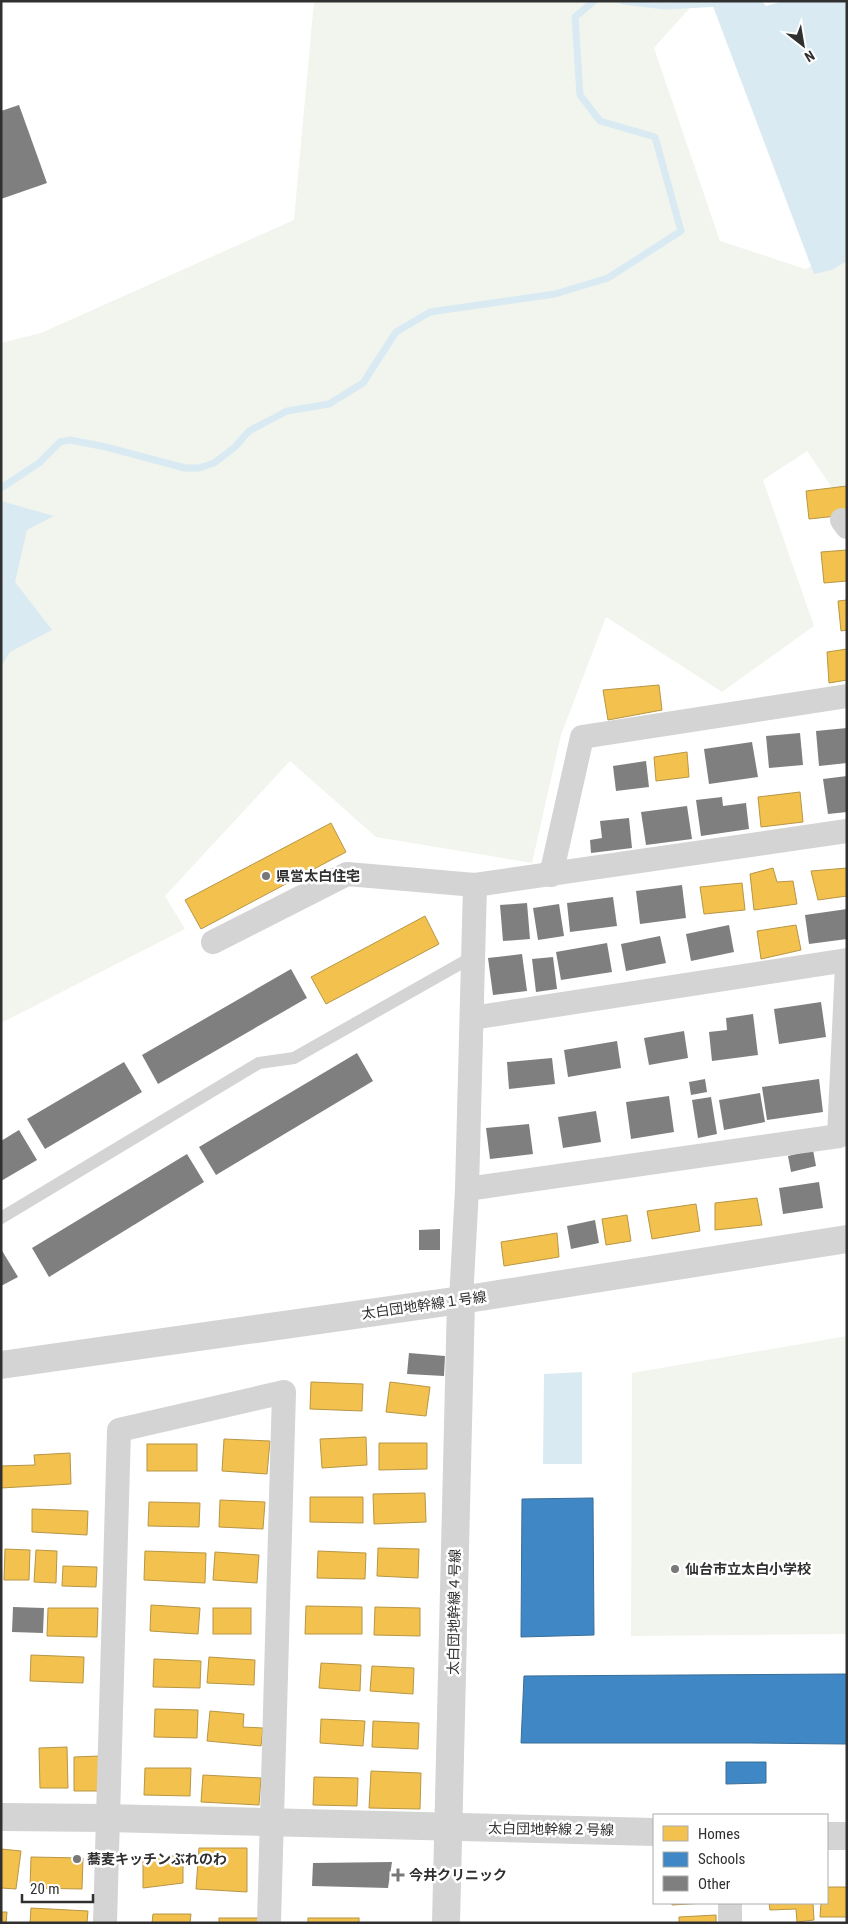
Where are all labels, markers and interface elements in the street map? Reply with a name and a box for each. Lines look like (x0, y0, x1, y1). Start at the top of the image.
north arrow (778, 20, 828, 70)
text: N (802, 47, 817, 65)
place label: 県営太白住宅 (276, 868, 360, 884)
marker: 県営太白住宅 (260, 870, 272, 882)
street label: 太白団地幹線１号線 (360, 1288, 488, 1322)
street label: 太白団地幹線４号線 (445, 1549, 463, 1675)
place label: 仙台市立太白小学校 (685, 1561, 811, 1577)
marker: 仙台市立太白小学校 (669, 1563, 681, 1575)
legend (653, 1814, 828, 1904)
street label: 太白団地幹線２号線 (488, 1820, 614, 1838)
text: Homes (698, 1825, 740, 1843)
text: Schools (698, 1850, 745, 1868)
place label: 蕎麦キッチンぶれのわ (87, 1851, 227, 1867)
marker: 蕎麦キッチンぶれのわ (71, 1853, 83, 1865)
place label: 今井クリニック (409, 1867, 507, 1883)
marker: 今井クリニック (391, 1868, 405, 1882)
scale bar (22, 1872, 94, 1904)
text: Other (698, 1875, 731, 1893)
text: 20 m (30, 1880, 60, 1898)

